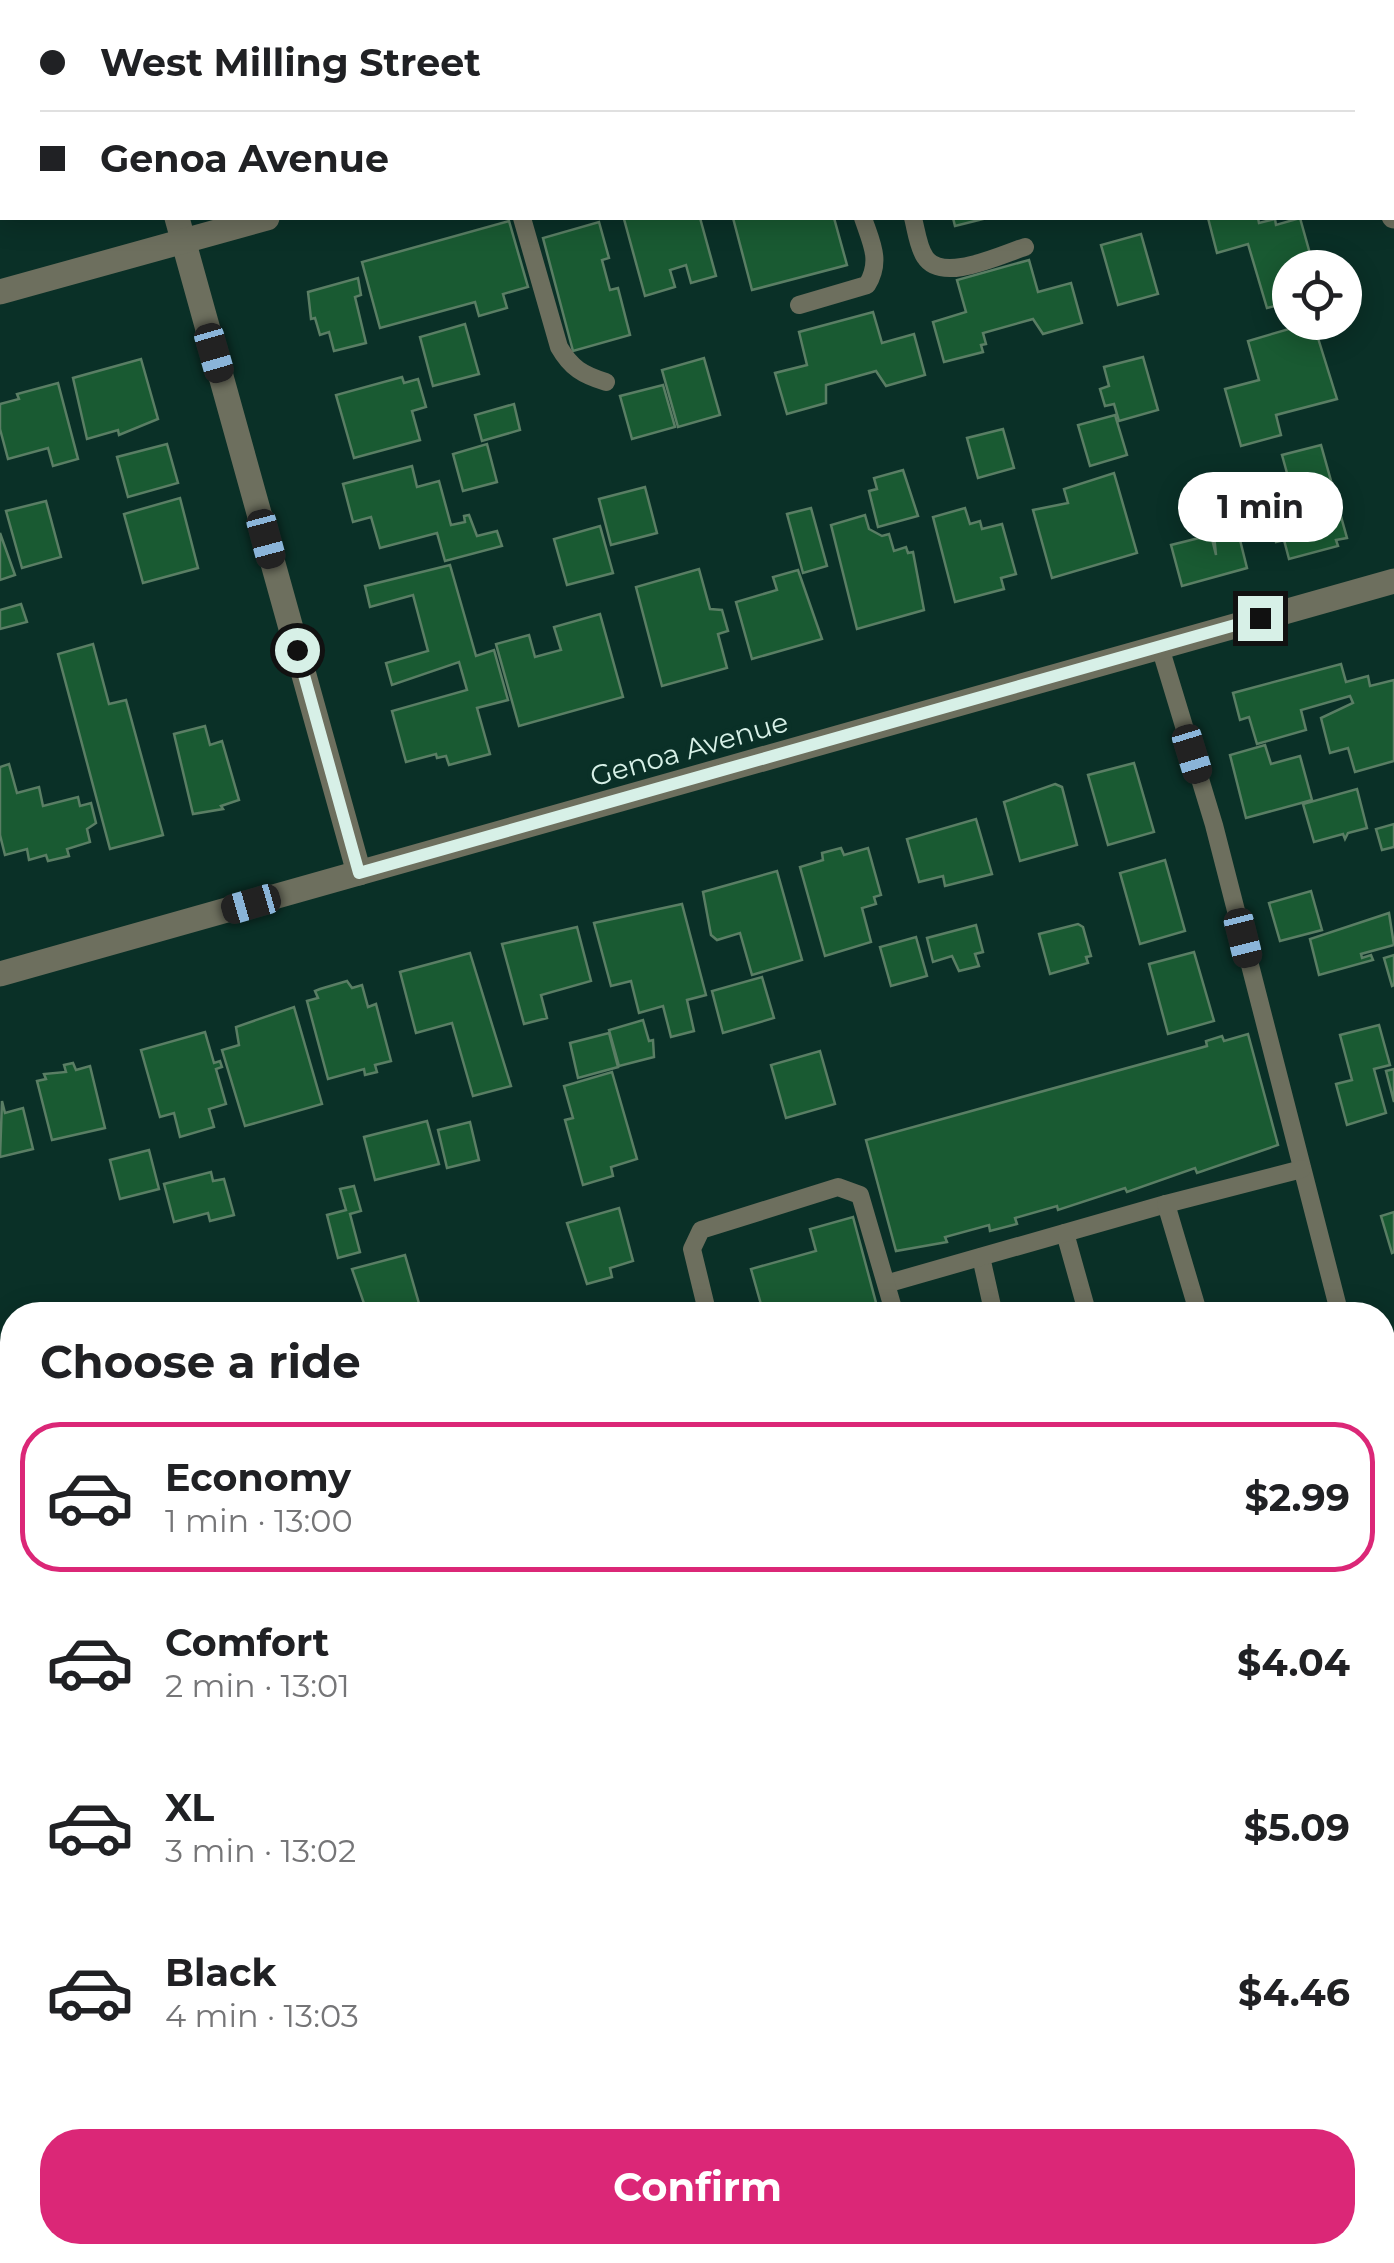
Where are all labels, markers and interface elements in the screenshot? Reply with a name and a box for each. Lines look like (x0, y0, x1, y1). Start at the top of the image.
text: West Milling Street (100, 39, 481, 86)
text: Genoa Avenue (100, 135, 389, 182)
map controls (1272, 250, 1362, 340)
button: locate (1272, 250, 1362, 340)
car (191, 320, 237, 386)
callout: 1 min (1178, 473, 1342, 543)
text: 1 min (1217, 487, 1304, 526)
car (244, 506, 288, 572)
route end (1238, 596, 1283, 641)
route start (275, 628, 320, 673)
street label: Genoa Avenue (586, 704, 792, 794)
car (1169, 721, 1215, 787)
car (218, 881, 284, 927)
car (1221, 905, 1265, 971)
text: Choose a ride (40, 1334, 361, 1389)
icon: car (45, 1452, 135, 1542)
text: Economy (165, 1454, 351, 1501)
text: $2.99 (1245, 1474, 1350, 1521)
text: 1 min · 13:00 (165, 1501, 353, 1540)
icon: car (45, 1617, 135, 1707)
text: Comfort (165, 1619, 329, 1666)
text: $4.04 (1237, 1639, 1350, 1686)
text: 2 min · 13:01 (165, 1666, 350, 1705)
icon: car (45, 1782, 135, 1872)
text: XL (165, 1784, 214, 1831)
text: $5.09 (1244, 1804, 1350, 1851)
text: 3 min · 13:02 (165, 1831, 356, 1870)
icon: car (45, 1947, 135, 2037)
text: Black (165, 1949, 276, 1996)
text: $4.46 (1238, 1969, 1350, 2016)
text: 4 min · 13:03 (165, 1996, 359, 2035)
button: Confirm (40, 2129, 1355, 2244)

